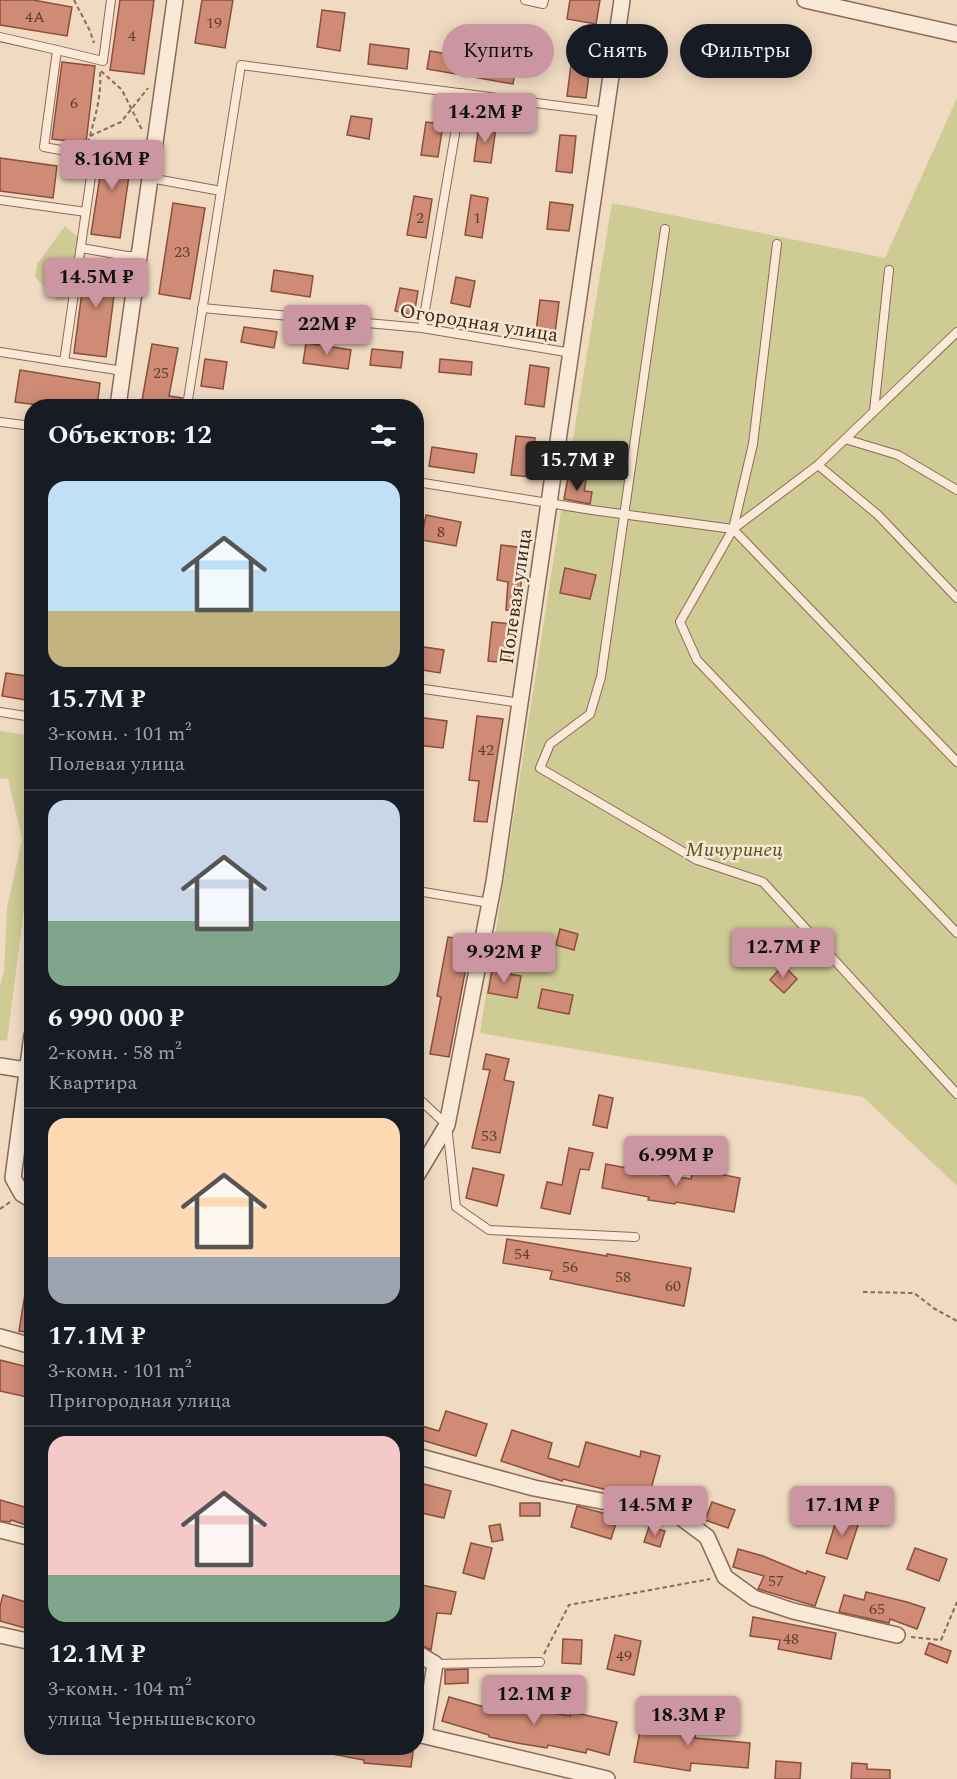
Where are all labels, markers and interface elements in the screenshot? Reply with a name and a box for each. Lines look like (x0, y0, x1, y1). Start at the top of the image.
house number: 4А (25, 5, 45, 29)
house number: 19 (206, 11, 222, 35)
house number: 4 (128, 24, 136, 48)
chip: Купить (442, 24, 554, 78)
chip: Снять (566, 24, 668, 78)
chip: Фильтры (680, 24, 812, 78)
house number: 6 (70, 91, 78, 115)
pin: 14.2M ₽ (430, 93, 540, 144)
text: 14.2M ₽ (447, 97, 523, 127)
pin: 8.16M ₽ (57, 140, 167, 191)
text: 8.16M ₽ (74, 144, 150, 174)
house number: 2 (416, 206, 424, 230)
house number: 1 (473, 206, 481, 230)
house number: 23 (174, 240, 190, 264)
pin: 14.5M ₽ (41, 258, 151, 309)
text: 14.5M ₽ (58, 262, 134, 292)
street label: Огородная улица (397, 296, 561, 350)
pin: 22M ₽ (285, 305, 369, 356)
text: 22M ₽ (298, 309, 356, 339)
house number: 25 (153, 361, 169, 385)
text: Объектов: 12 (48, 415, 212, 455)
icon: filters (367, 419, 400, 452)
pin: 15.7M ₽ (522, 441, 632, 492)
text: 15.7M ₽ (539, 445, 615, 475)
icon: home (170, 520, 278, 628)
house number: 8 (437, 520, 445, 544)
street label: Полевая улица (492, 526, 540, 666)
text: 15.7M ₽ (48, 679, 146, 719)
text: 3-комн. · 101 m² (48, 719, 192, 749)
house number: 42 (478, 738, 494, 762)
text: Полевая улица (48, 749, 185, 779)
park label: Мичуринец (686, 835, 783, 865)
icon: home (170, 839, 278, 947)
pin: 12.7M ₽ (728, 928, 838, 979)
text: 12.7M ₽ (745, 932, 821, 962)
pin: 9.92M ₽ (449, 933, 559, 984)
text: 9.92M ₽ (466, 937, 542, 967)
text: 6 990 000 ₽ (48, 998, 184, 1038)
text: 2-комн. · 58 m² (48, 1038, 182, 1068)
text: Квартира (48, 1068, 137, 1098)
house number: 53 (481, 1124, 497, 1148)
pin: 6.99M ₽ (621, 1136, 731, 1187)
text: 6.99M ₽ (638, 1140, 714, 1170)
icon: home (170, 1157, 278, 1265)
house number: 54 (514, 1242, 530, 1266)
house number: 56 (562, 1255, 578, 1279)
house number: 58 (615, 1265, 631, 1289)
house number: 60 (665, 1274, 681, 1298)
text: 17.1M ₽ (48, 1316, 146, 1356)
text: 3-комн. · 101 m² (48, 1356, 192, 1386)
text: Пригородная улица (48, 1386, 231, 1416)
icon: home (170, 1475, 278, 1583)
pin: 14.5M ₽ (600, 1486, 710, 1537)
pin: 17.1M ₽ (787, 1486, 897, 1537)
text: 14.5M ₽ (617, 1490, 693, 1520)
text: 17.1M ₽ (804, 1490, 880, 1520)
house number: 57 (768, 1569, 784, 1593)
house number: 65 (869, 1597, 885, 1621)
house number: 48 (783, 1627, 799, 1651)
text: 12.1M ₽ (48, 1634, 146, 1674)
house number: 49 (616, 1644, 632, 1668)
text: 3-комн. · 104 m² (48, 1674, 192, 1704)
pin: 12.1M ₽ (479, 1675, 589, 1726)
text: 12.1M ₽ (496, 1679, 572, 1709)
pin: 18.3M ₽ (633, 1696, 743, 1747)
text: 18.3M ₽ (650, 1700, 726, 1730)
text: улица Чернышевского (48, 1704, 256, 1734)

